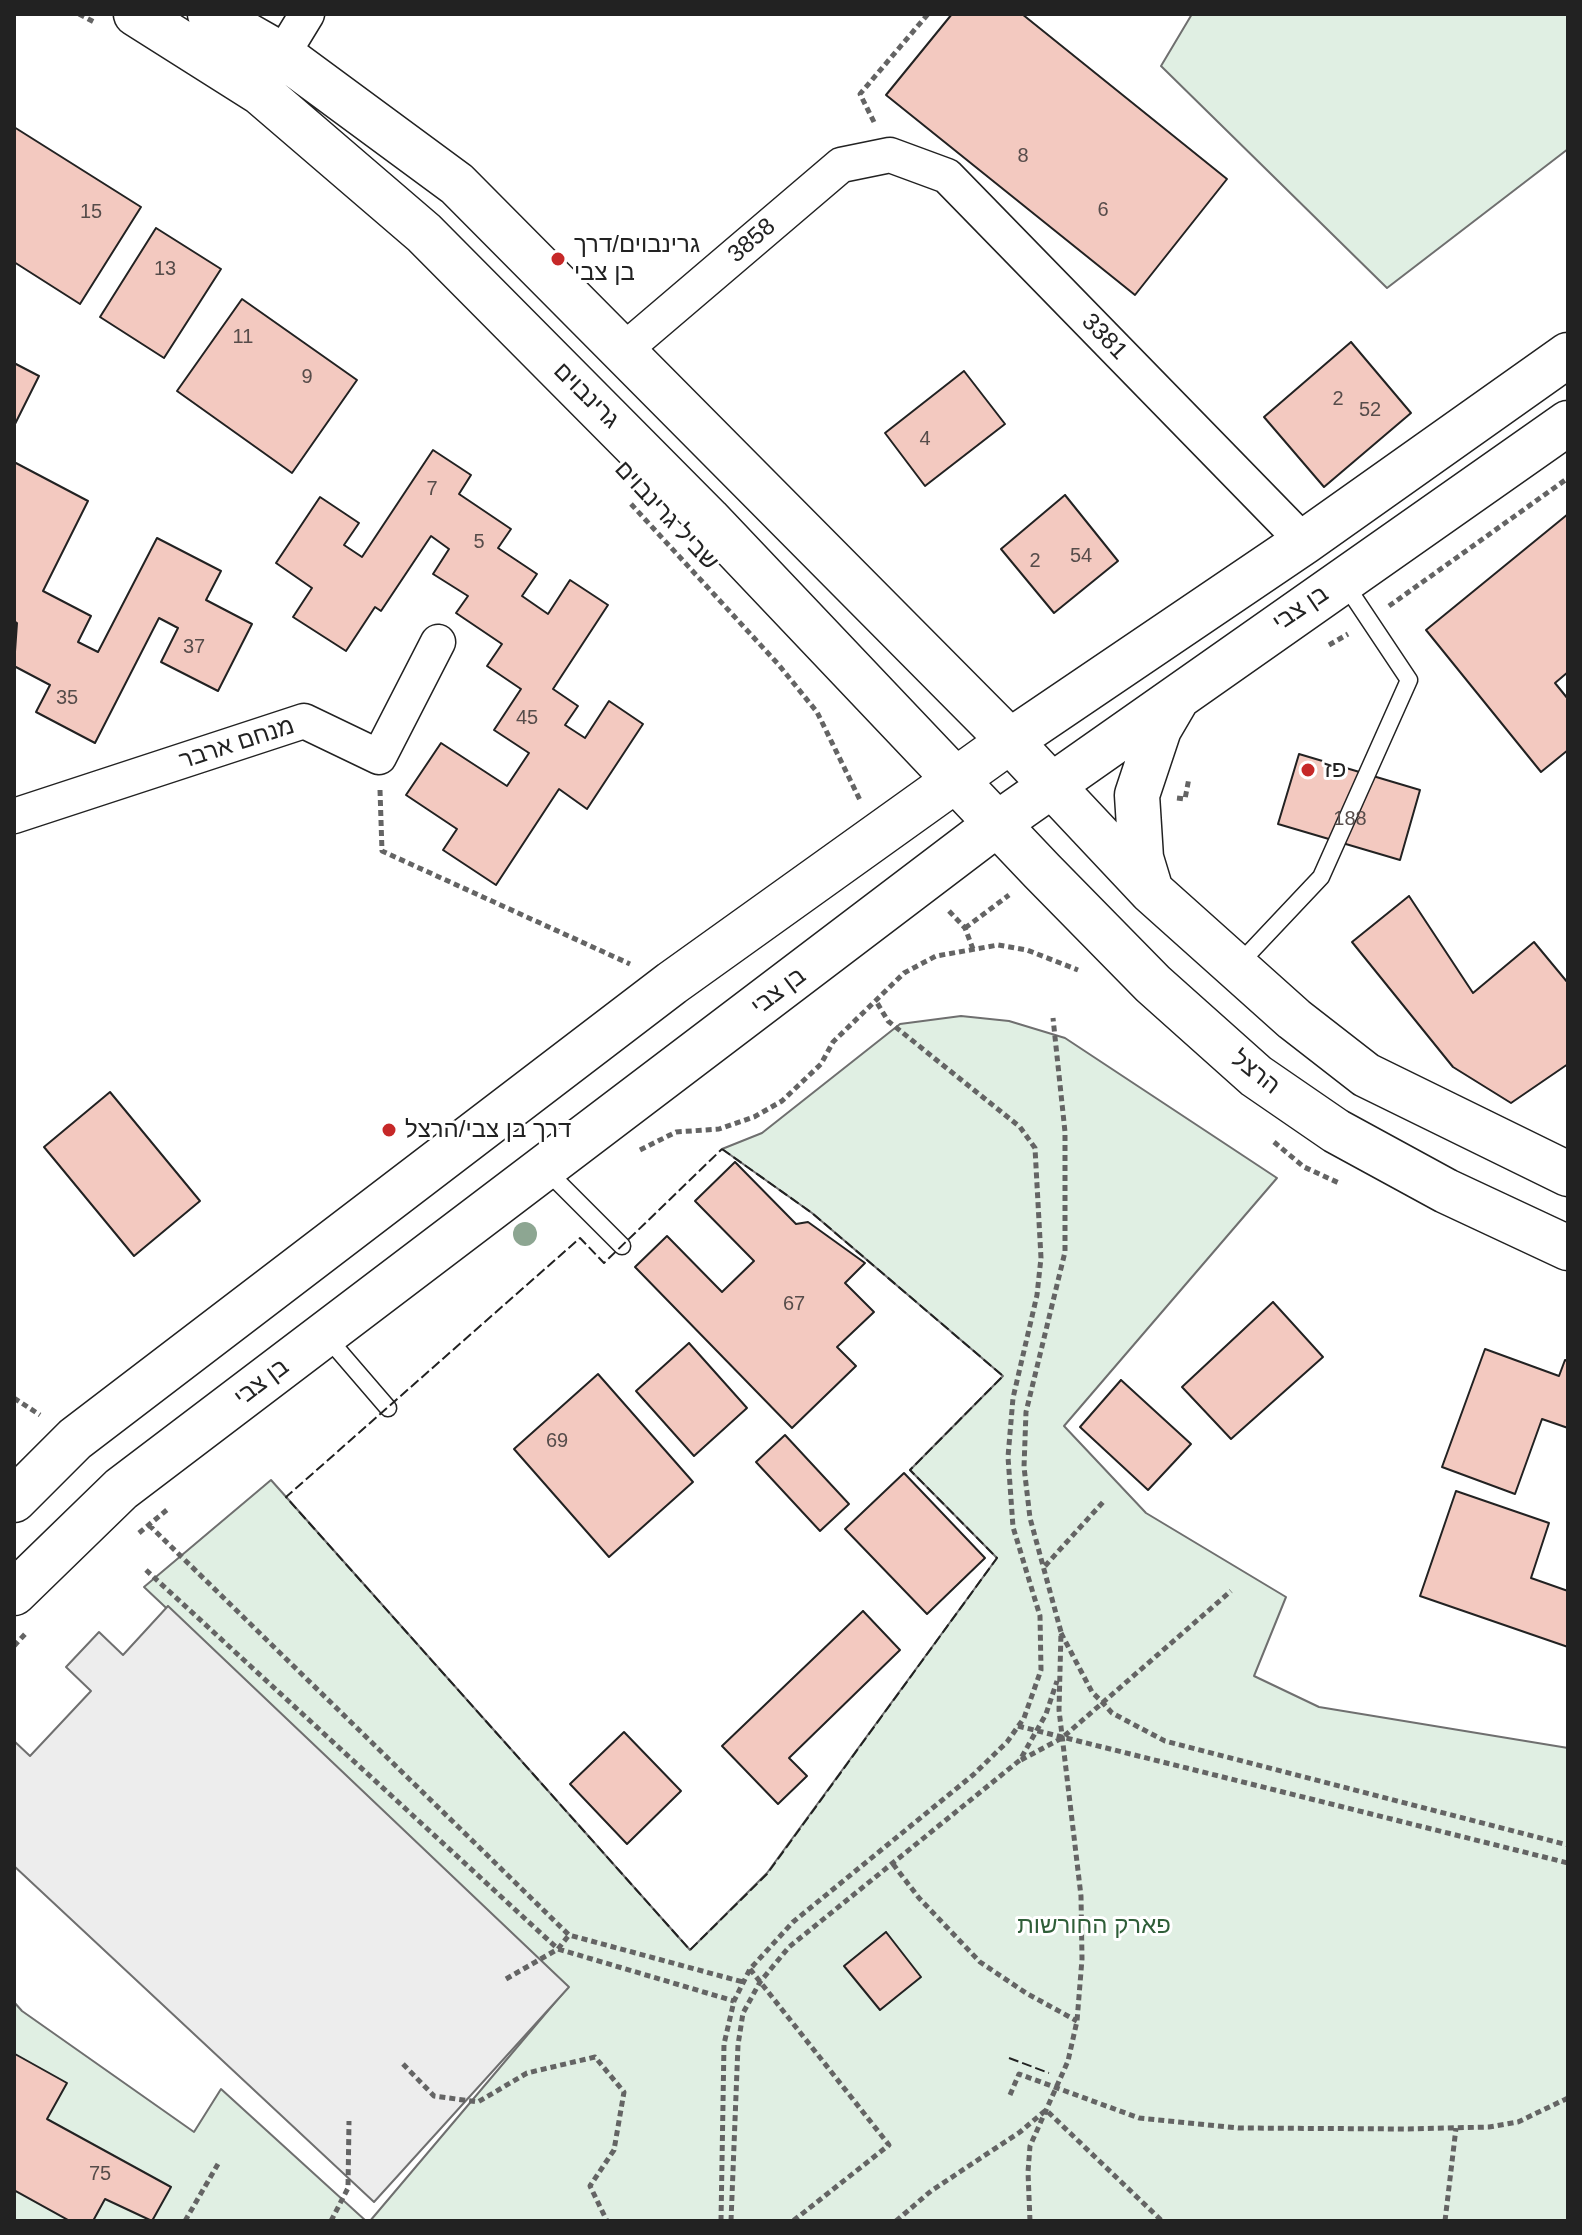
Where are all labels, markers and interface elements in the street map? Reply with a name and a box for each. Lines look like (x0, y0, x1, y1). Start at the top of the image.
house number: 8 (1017, 144, 1029, 168)
house number: 6 (1097, 198, 1109, 222)
house number: 15 (80, 200, 102, 224)
street label: 3858 (722, 213, 782, 269)
place label: גרינבוים/דרך בן צבי (574, 231, 700, 287)
marker: גרינבוים/דרך בן צבי (549, 250, 567, 268)
house number: 13 (154, 257, 176, 281)
street label: 3381 (1075, 308, 1133, 366)
house number: 11 (233, 325, 253, 349)
street label: גרינבוים (547, 357, 625, 435)
house number: 9 (301, 365, 313, 389)
house number: 2 (1332, 387, 1344, 411)
house number: 52 (1359, 398, 1381, 422)
house number: 4 (919, 427, 931, 451)
street label: שביל גרינבוים (608, 455, 724, 577)
house number: 7 (426, 477, 438, 501)
house number: 5 (473, 530, 485, 554)
house number: 54 (1070, 544, 1092, 568)
house number: 2 (1029, 549, 1041, 573)
street label: בן צבי (1268, 580, 1334, 638)
house number: 37 (183, 635, 205, 659)
house number: 35 (56, 686, 78, 710)
house number: 45 (516, 706, 538, 730)
street label: מנחם ארבר (176, 712, 298, 776)
place label: פז (1324, 756, 1346, 784)
marker: פז (1299, 761, 1317, 779)
house number: 188 (1333, 807, 1367, 831)
street label: בן צבי (746, 962, 812, 1022)
street label: הרצל (1225, 1045, 1285, 1101)
place label: דרך בן צבי/הרצל (405, 1116, 571, 1144)
marker: דרך בן צבי/הרצל (380, 1121, 398, 1139)
house number: 67 (783, 1292, 805, 1316)
street label: בן צבי (229, 1353, 295, 1413)
house number: 69 (546, 1429, 568, 1453)
park label: פארק החורשות (1017, 1912, 1171, 1940)
house number: 75 (89, 2162, 111, 2186)

